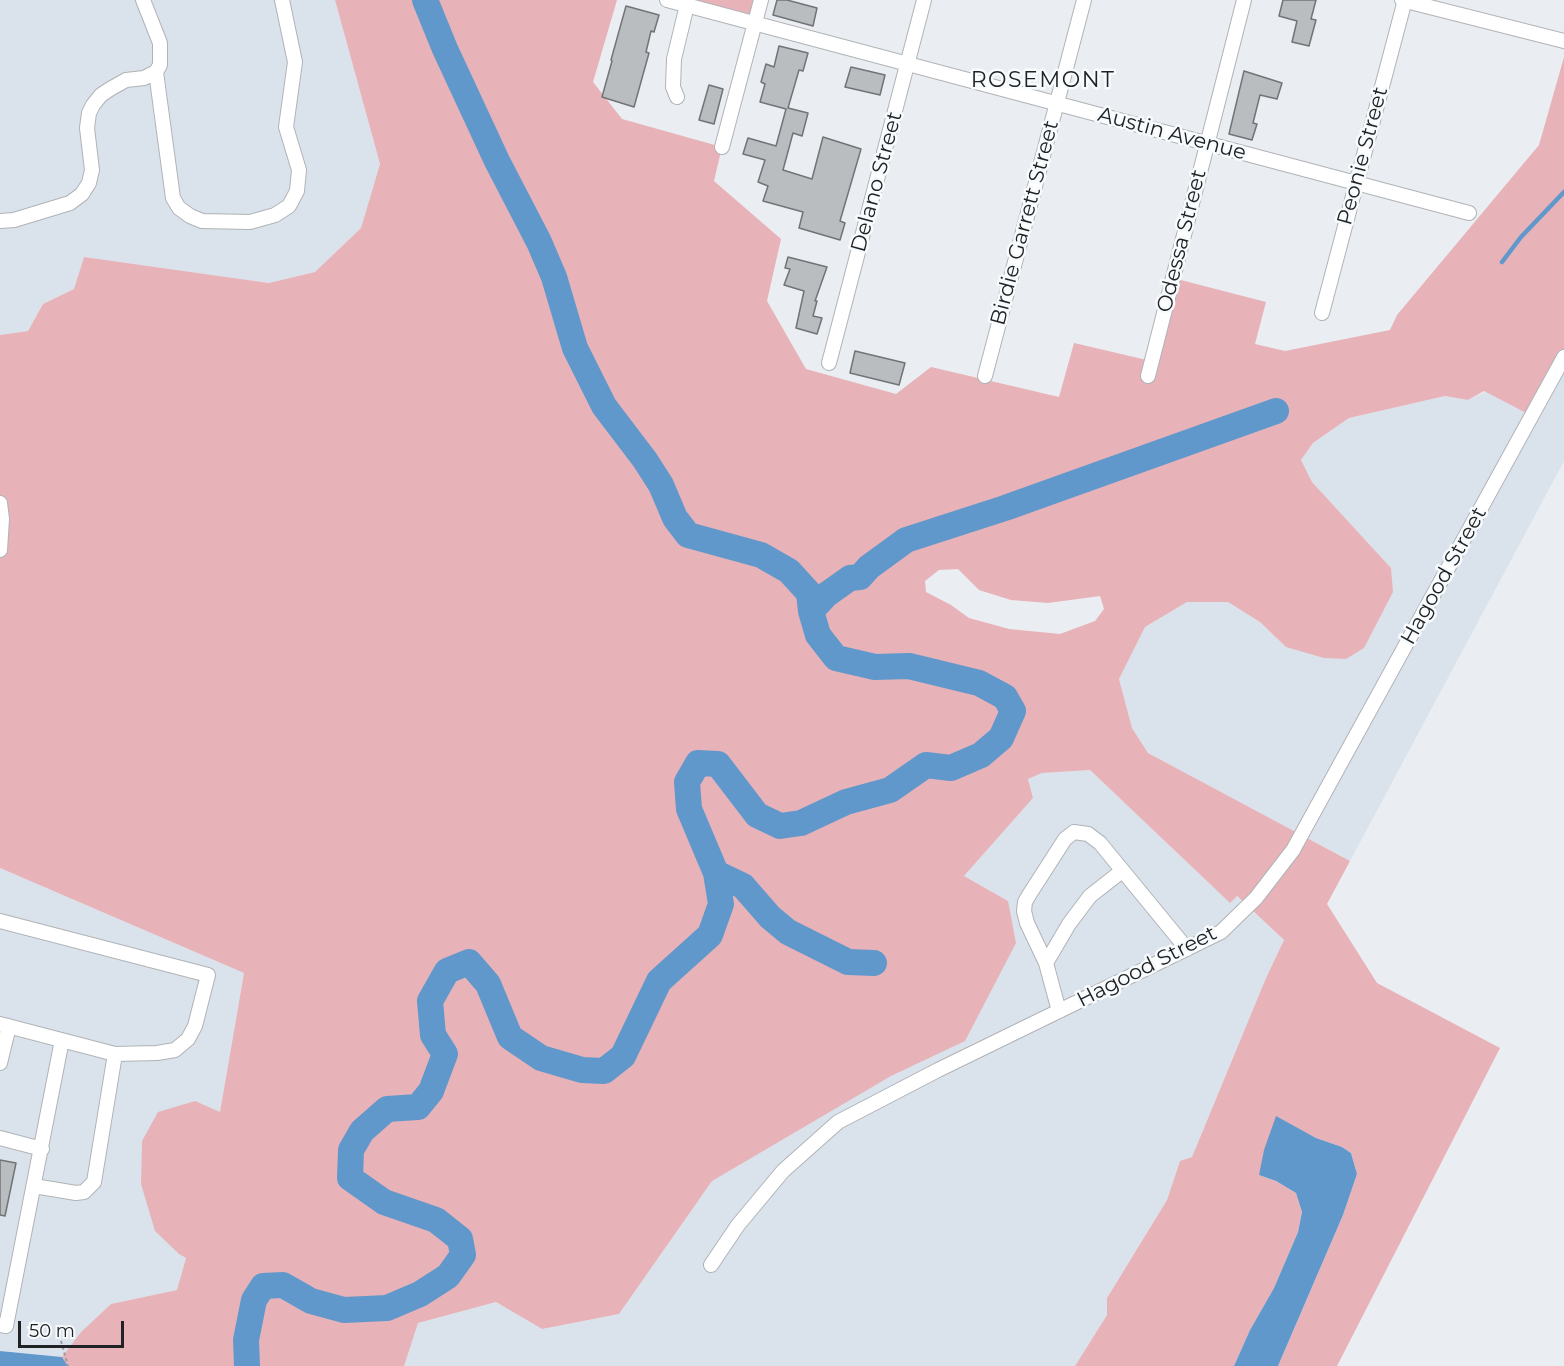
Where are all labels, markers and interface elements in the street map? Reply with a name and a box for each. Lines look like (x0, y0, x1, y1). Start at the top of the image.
district label: ROSEMONT (971, 68, 1115, 94)
street label: Peonie Street (1332, 84, 1394, 228)
street label: Austin Avenue (1095, 102, 1249, 166)
street label: Delano Street (846, 109, 908, 255)
street label: Birdie Garrett Street (986, 118, 1064, 328)
street label: Odessa Street (1152, 167, 1212, 315)
street label: Hagood Street (1396, 503, 1492, 649)
street label: Hagood Street (1073, 921, 1221, 1013)
scale bar (21, 1309, 128, 1347)
text: 50 m (29, 1320, 75, 1342)

